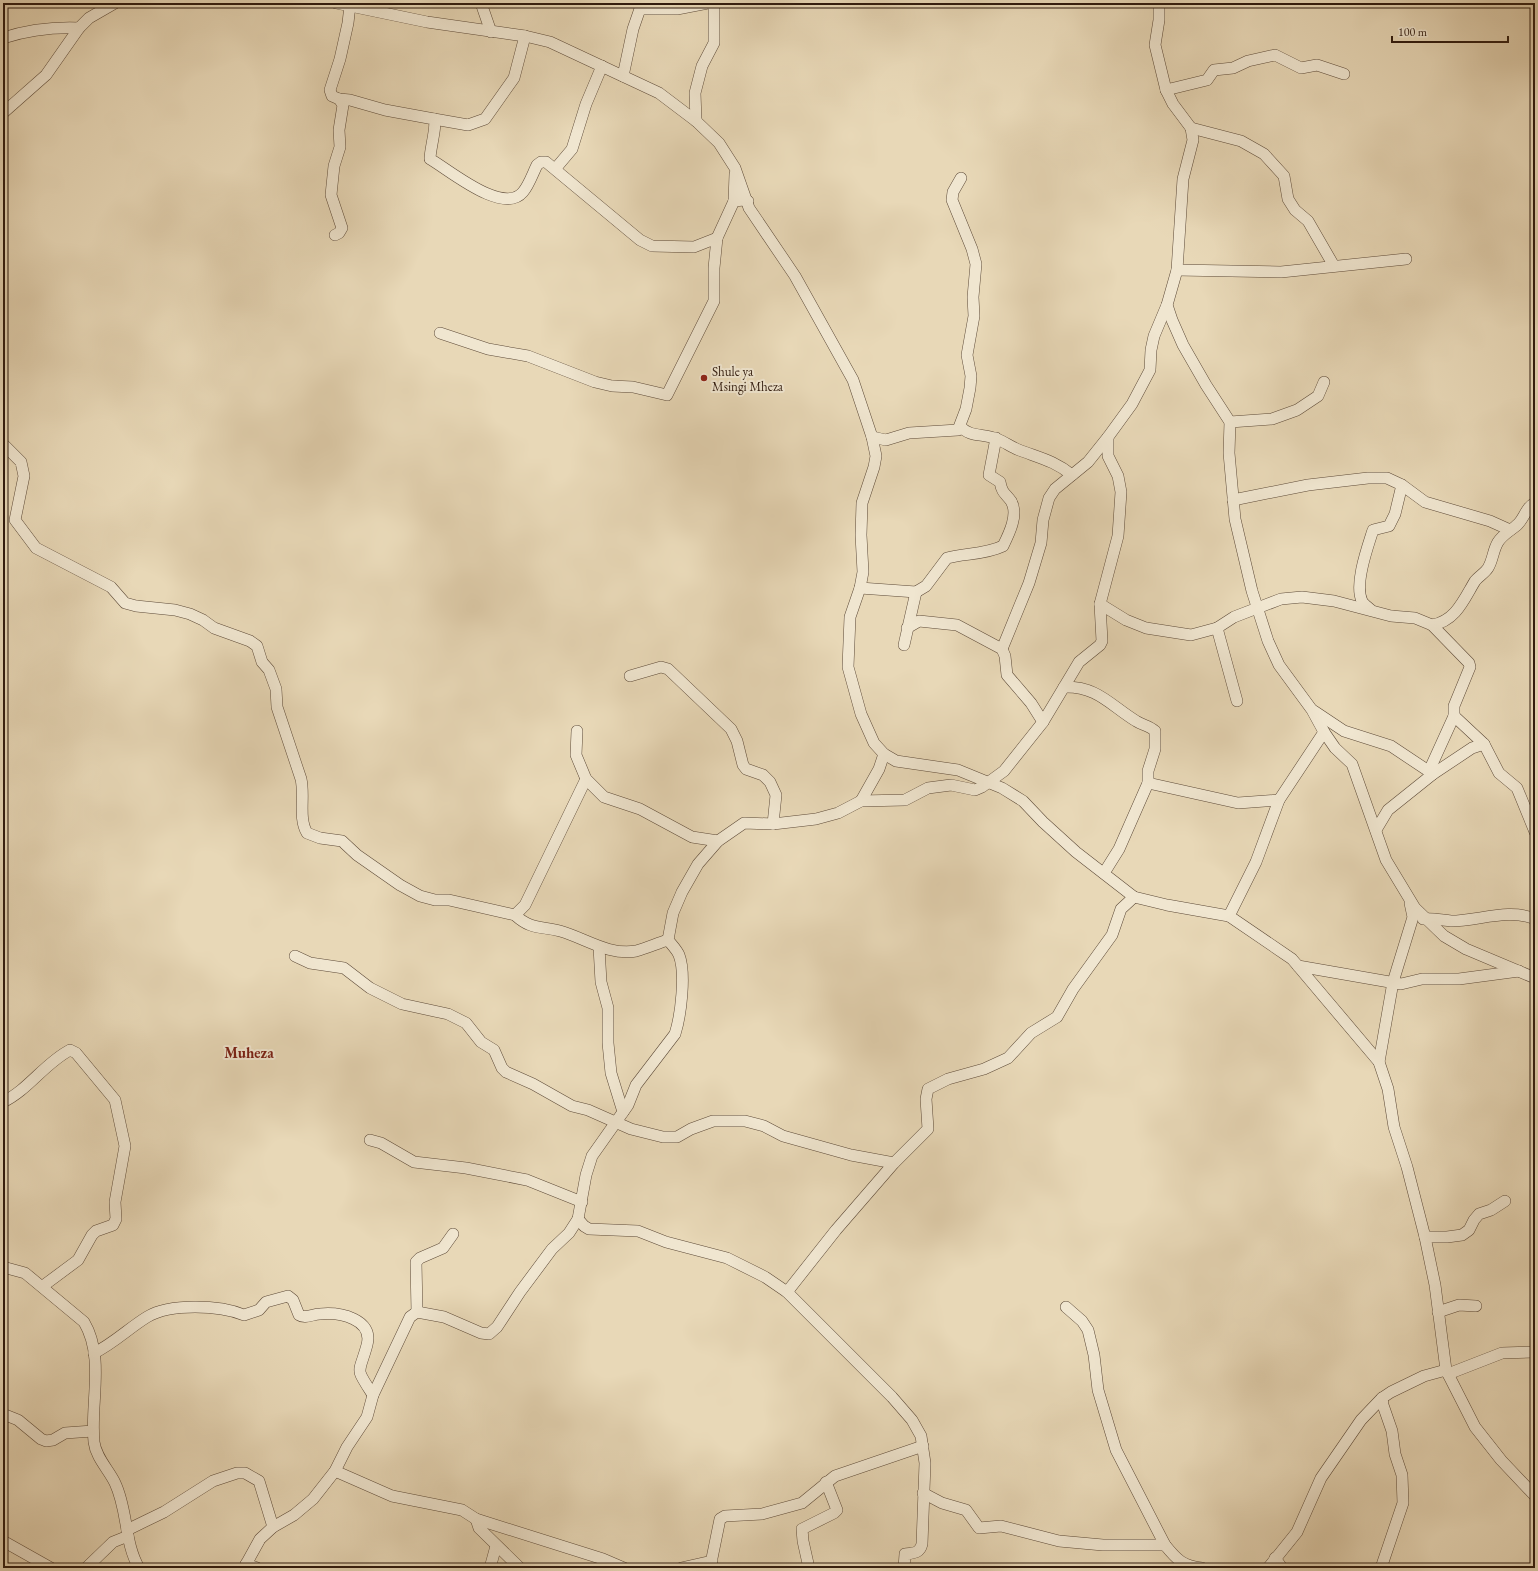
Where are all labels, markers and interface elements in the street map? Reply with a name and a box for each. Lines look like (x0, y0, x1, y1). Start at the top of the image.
scale bar (1392, 18, 1508, 44)
text: 100 m (1398, 24, 1428, 40)
place label: Shule ya Msingi Mheza (712, 363, 784, 395)
marker: Shule ya Msingi Mheza (699, 373, 709, 383)
district label: Muheza (224, 1043, 274, 1062)

